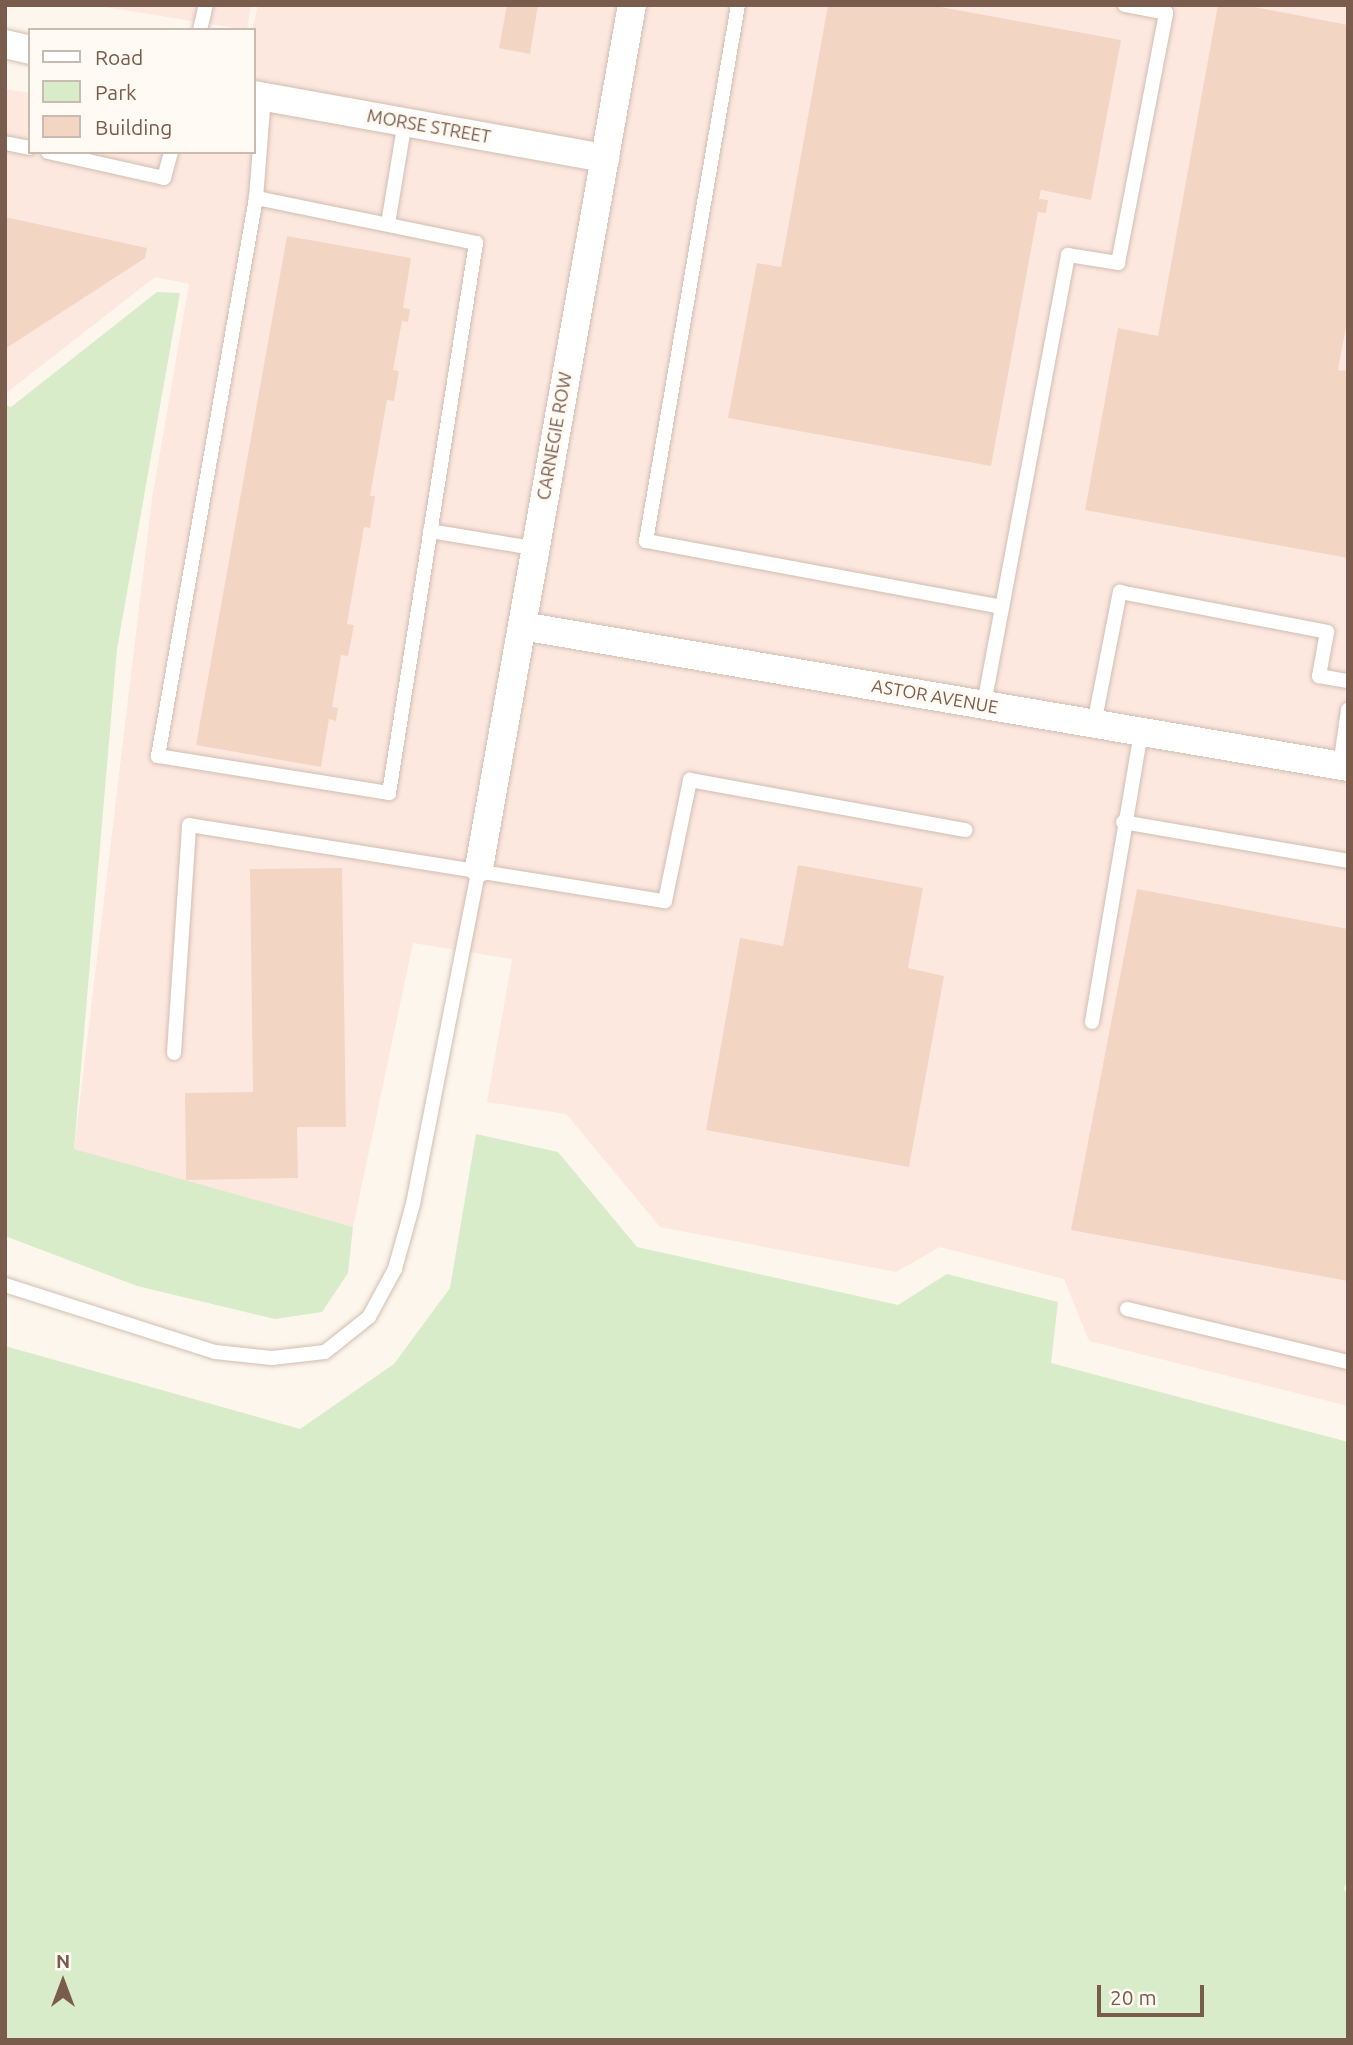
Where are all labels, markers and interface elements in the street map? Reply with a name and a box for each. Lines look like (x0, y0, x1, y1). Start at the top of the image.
legend (28, 28, 256, 154)
text: Road (95, 45, 143, 69)
text: Park (95, 80, 137, 104)
street label: MORSE STREET (365, 104, 493, 148)
text: Building (95, 115, 172, 139)
street label: CARNEGIE ROW (532, 370, 576, 502)
street label: ASTOR AVENUE (870, 674, 1000, 718)
north arrow (28, 1947, 98, 2017)
text: N (56, 1950, 70, 1972)
scale bar (1101, 1972, 1208, 2016)
text: 20 m (1110, 1985, 1157, 2009)

